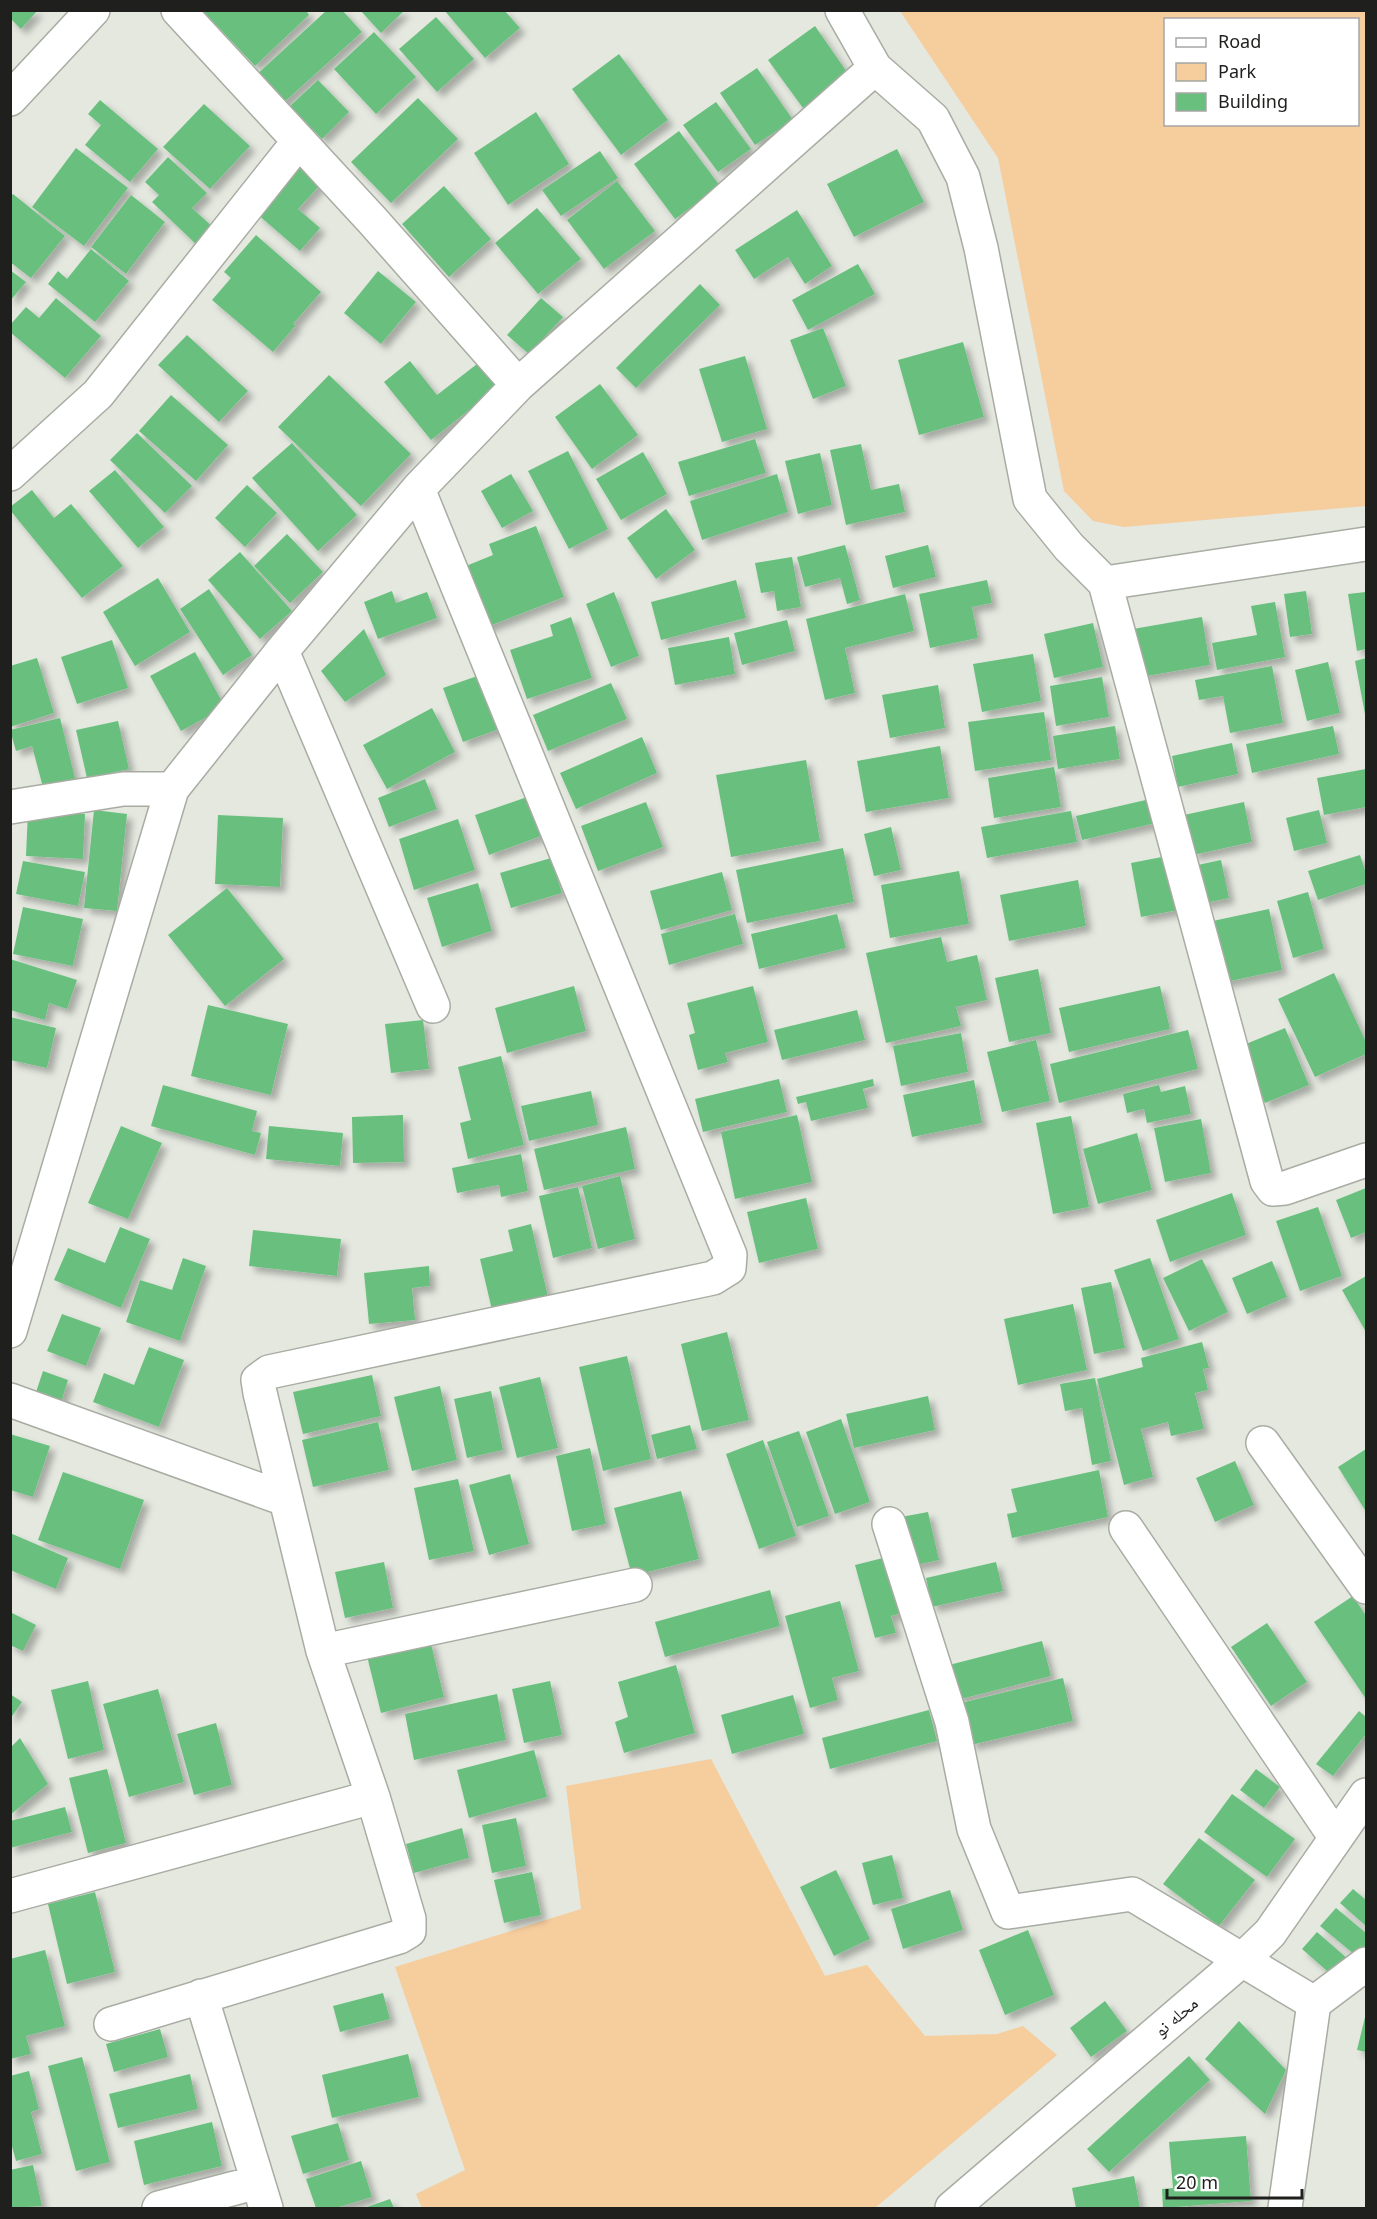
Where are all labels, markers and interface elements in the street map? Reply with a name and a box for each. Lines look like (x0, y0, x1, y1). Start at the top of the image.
legend (1164, 18, 1359, 126)
text: Road (1218, 29, 1261, 53)
text: Park (1218, 59, 1256, 83)
text: Building (1218, 89, 1288, 113)
street label: محله نو (1148, 1991, 1203, 2042)
scale bar (1167, 2162, 1302, 2200)
text: 20 m (1176, 2170, 1218, 2194)

